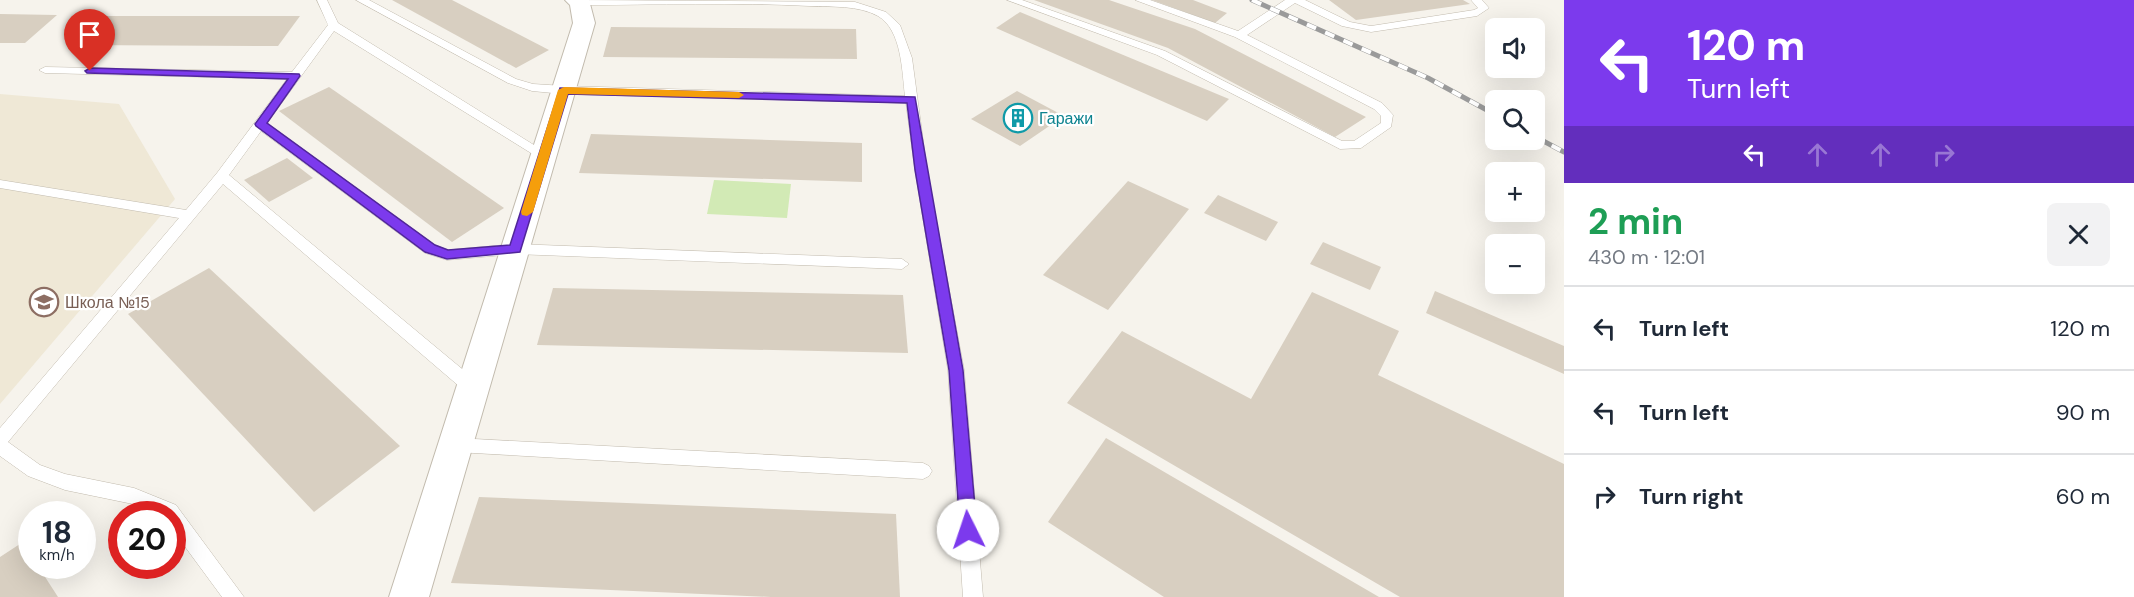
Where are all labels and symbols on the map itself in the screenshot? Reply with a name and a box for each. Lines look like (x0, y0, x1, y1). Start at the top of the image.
pin (64, 9, 115, 71)
building icon: Гаражи (1002, 102, 1034, 134)
place label: Гаражи (1039, 108, 1093, 129)
school or university icon: Школа №15 (28, 286, 60, 318)
place label: Школа №15 (65, 292, 150, 313)
position arrow (936, 498, 1000, 562)
speed limit sign: 20 (108, 501, 186, 579)

